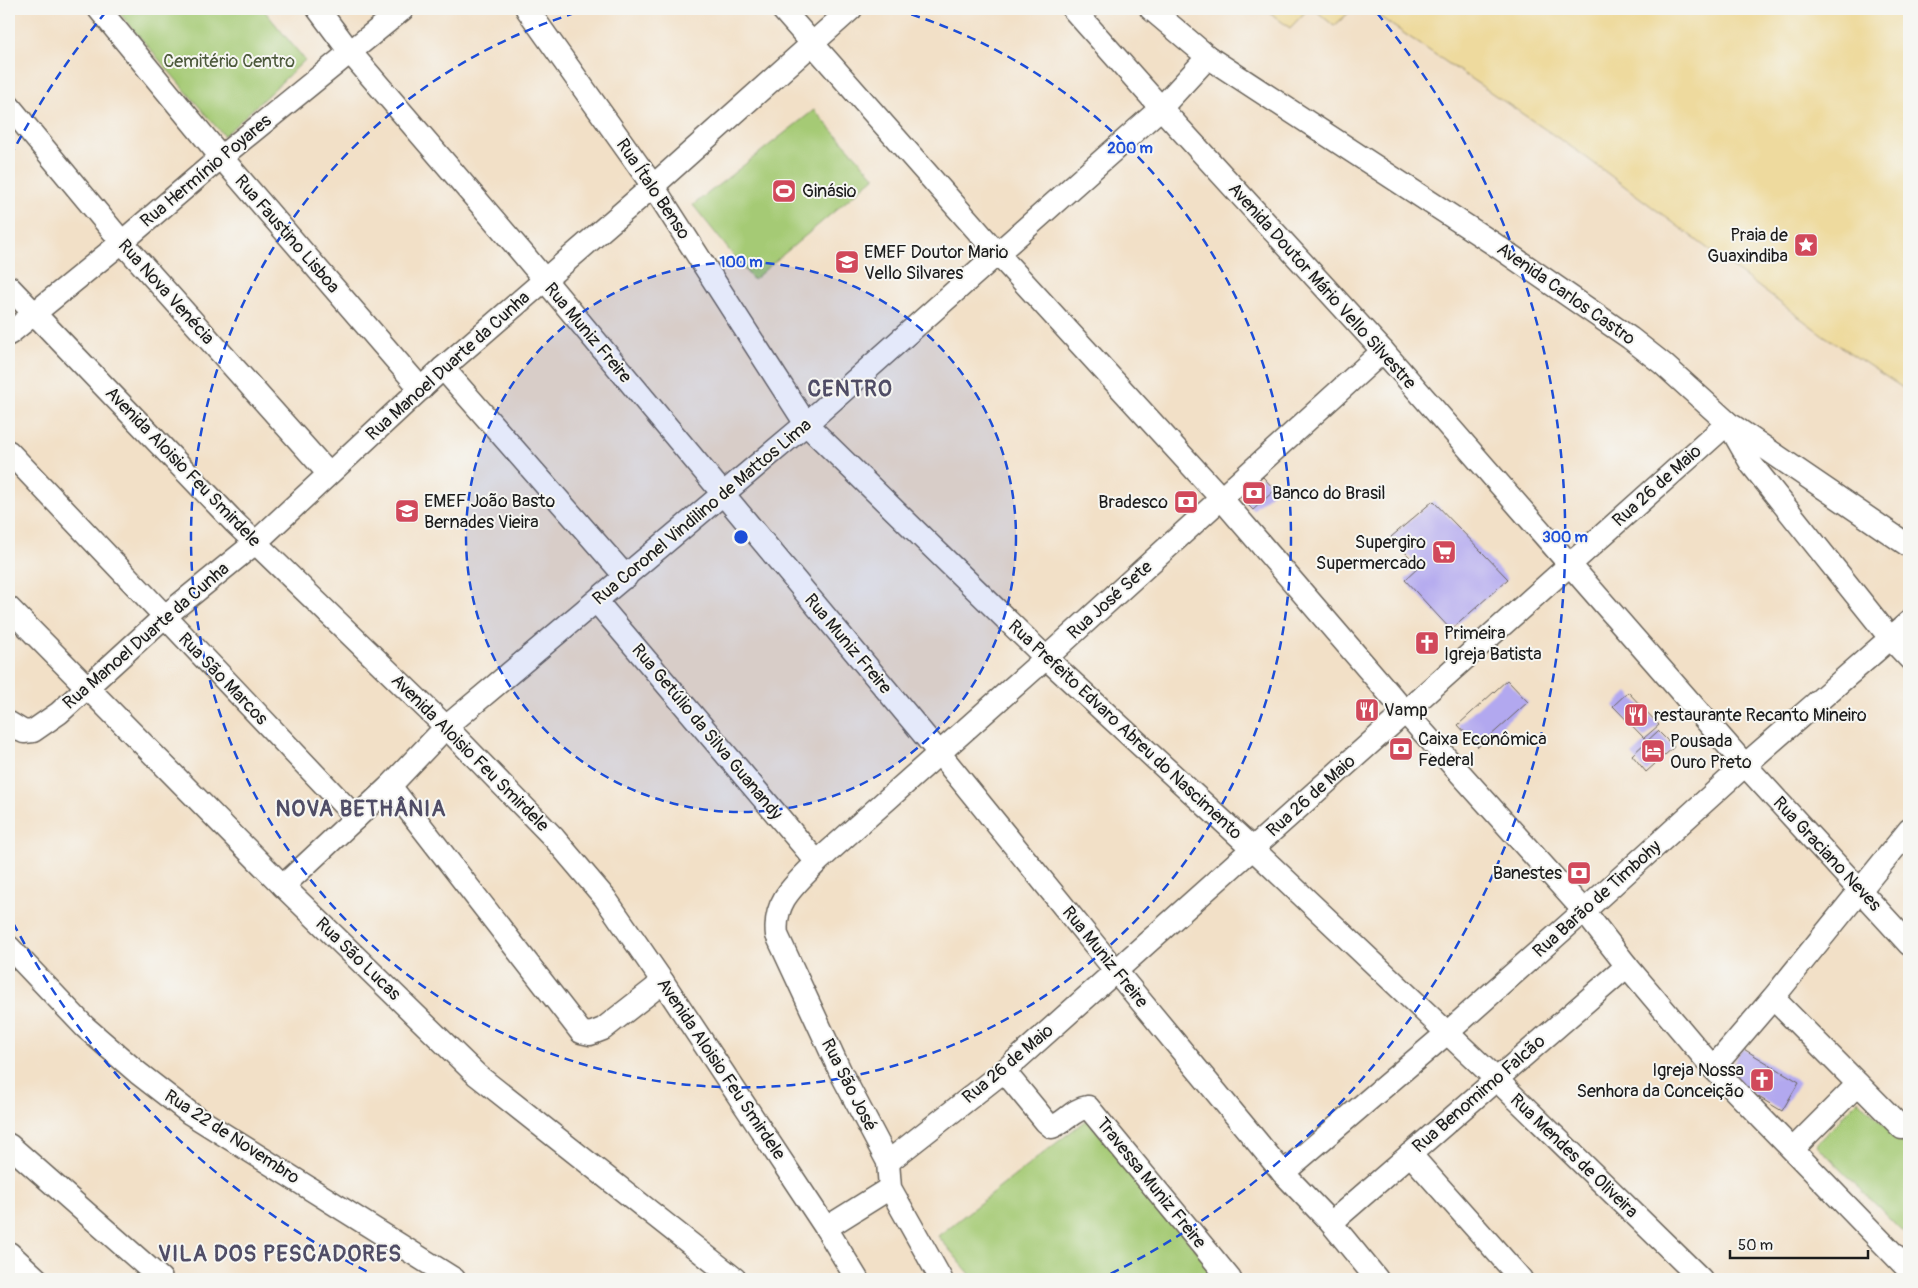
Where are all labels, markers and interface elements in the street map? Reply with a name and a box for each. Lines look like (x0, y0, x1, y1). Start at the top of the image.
park label: Cemitério Centro (163, 50, 295, 73)
street label: Rua Hermínio Poyares (136, 109, 276, 233)
street label: Rua Ítalo Benso (611, 134, 695, 244)
text: 200 m (1107, 139, 1153, 158)
street label: Rua Faustino Lisboa (229, 170, 345, 298)
sports icon: Ginásio (771, 178, 797, 204)
street label: Avenida Doutor Mário Vello Silvestre (1223, 178, 1421, 394)
place label: Ginásio (802, 180, 857, 203)
place label: Praia de Guaxindiba (1707, 224, 1788, 268)
place icon: Praia de Guaxindiba (1793, 232, 1819, 258)
street label: Rua Nova Venécia (113, 235, 219, 349)
street label: Avenida Carlos Castro (1492, 238, 1640, 351)
place label: EMEF Doutor Mario Vello Silvares (864, 241, 1009, 285)
school or university icon: EMEF Doutor Mario Vello Silvares (834, 249, 860, 275)
text: 100 m (720, 253, 762, 272)
street label: Rua Muniz Freire (539, 278, 637, 388)
street label: Rua Manoel Duarte da Cunha (361, 286, 535, 446)
district label: CENTRO (807, 375, 893, 403)
street label: Avenida Aloisio Feu Smirdele (100, 382, 266, 552)
street label: Rua Coronel Vindilino de Mattos Lima (588, 414, 816, 610)
street label: Rua 26 de Maio (1608, 440, 1707, 532)
bank icon: Banco do Brasil (1241, 480, 1267, 506)
place label: Banco do Brasil (1272, 482, 1385, 505)
bank icon: Bradesco (1173, 489, 1199, 515)
place label: EMEF João Basto Bernades Vieira (424, 490, 555, 534)
place label: Bradesco (1098, 491, 1168, 514)
school or university icon: EMEF João Basto Bernades Vieira (394, 498, 420, 524)
centre of rings (732, 528, 750, 546)
text: 300 m (1542, 528, 1588, 547)
place label: Supergiro Supermercado (1316, 531, 1426, 575)
supermarket icon: Supergiro Supermercado (1431, 539, 1457, 565)
street label: Rua José Sete (1063, 556, 1158, 644)
street label: Rua Manoel Duarte da Cunha (58, 557, 234, 715)
street label: Rua Muniz Freire (799, 589, 897, 699)
street label: Rua Prefeito Edvaro Abreu do Nascimento (1003, 615, 1247, 845)
place label: Primeira Igreja Batista (1444, 622, 1542, 666)
street label: Rua São Marcos (173, 628, 273, 730)
church icon: Primeira Igreja Batista (1414, 630, 1440, 656)
street label: Rua Getúlio da Silva Guanandy (626, 639, 788, 825)
street label: Avenida Aloisio Feu Smirdele (386, 669, 554, 837)
restaurant icon: Vamp (1354, 697, 1380, 723)
place label: Vamp (1384, 699, 1428, 722)
restaurant icon: restaurante Recanto Mineiro (1623, 702, 1649, 728)
place label: restaurante Recanto Mineiro (1654, 704, 1867, 727)
place label: Caixa Econômica Federal (1418, 728, 1547, 772)
place label: Pousada Ouro Preto (1670, 730, 1752, 774)
bank icon: Caixa Econômica Federal (1388, 736, 1414, 762)
hotel icon: Pousada Ouro Preto (1640, 738, 1666, 764)
street label: Rua 26 de Maio (1262, 750, 1361, 842)
street label: Rua Graciano Neves (1768, 792, 1886, 916)
district label: NOVA BETHÂNIA (275, 795, 447, 823)
street label: Rua Barão de Timbohy (1528, 835, 1666, 963)
bank icon: Banestes (1566, 860, 1592, 886)
place label: Banestes (1493, 862, 1562, 885)
street label: Rua Muniz Freire (1057, 901, 1153, 1013)
street label: Rua São Lucas (310, 913, 406, 1005)
street label: Avenida Aloisio Feu Smirdele (652, 974, 791, 1164)
street label: Rua 26 de Maio (958, 1019, 1059, 1109)
street label: Rua Benomimo Falcão (1408, 1030, 1551, 1158)
street label: Rua São José (816, 1035, 882, 1135)
place label: Igreja Nossa Senhora da Conceição (1577, 1059, 1744, 1103)
church icon: Igreja Nossa Senhora da Conceição (1749, 1067, 1775, 1093)
street label: Rua 22 de Novembro (160, 1085, 304, 1190)
street label: Rua Mendes de Oliveira (1505, 1089, 1643, 1223)
street label: Travessa Muniz Freire (1091, 1113, 1211, 1253)
scale bar (1730, 1228, 1868, 1260)
text: 50 m (1738, 1236, 1773, 1255)
district label: VILA DOS PESCADORES (158, 1240, 402, 1268)

